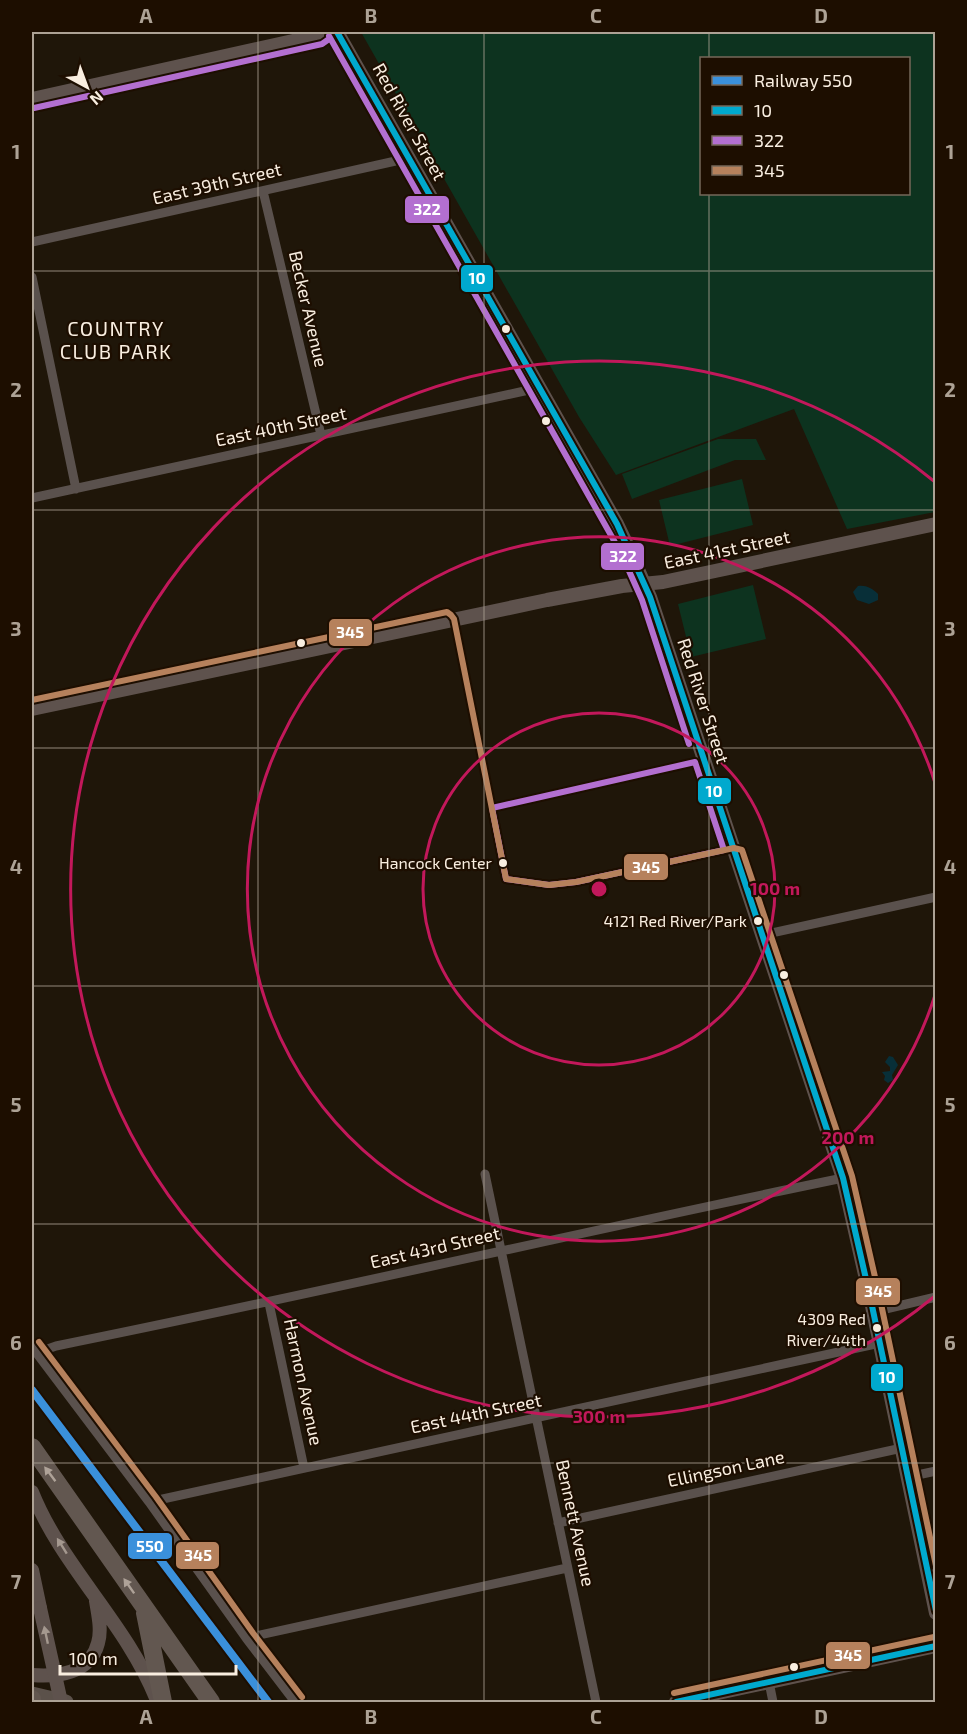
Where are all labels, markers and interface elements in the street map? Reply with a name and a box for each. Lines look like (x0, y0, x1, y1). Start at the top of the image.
text: A (139, 3, 153, 27)
text: B (365, 3, 377, 27)
text: C (590, 3, 602, 27)
text: D (814, 3, 828, 27)
north arrow (57, 57, 117, 117)
legend (700, 57, 910, 195)
street label: Red River Street (369, 59, 451, 184)
text: Railway 550 (754, 69, 853, 91)
text: N (87, 88, 108, 110)
text: 10 (754, 99, 772, 121)
text: 322 (754, 129, 784, 151)
text: 1 (12, 139, 20, 163)
text: 1 (946, 139, 954, 163)
street label: East 39th Street (150, 157, 284, 209)
text: 345 (754, 159, 785, 181)
line badge: 322 (404, 195, 450, 224)
text: 322 (413, 199, 441, 218)
street label: Becker Avenue (285, 248, 333, 369)
line badge: 10 (460, 264, 494, 293)
text: 10 (468, 268, 486, 287)
district label: COUNTRY CLUB PARK (60, 316, 172, 363)
unlabelled marker (500, 323, 512, 335)
text: 2 (10, 377, 22, 401)
text: 2 (944, 377, 956, 401)
street label: East 40th Street (213, 401, 348, 451)
unlabelled marker (540, 415, 552, 427)
street label: East 41st Street (662, 525, 792, 573)
line badge: 322 (600, 542, 645, 571)
text: 322 (609, 546, 637, 565)
text: 3 (10, 616, 22, 640)
text: 3 (944, 616, 956, 640)
line badge: 345 (328, 618, 373, 647)
text: 345 (336, 622, 364, 641)
street label: Red River Street (673, 635, 735, 766)
unlabelled marker (295, 637, 307, 649)
line badge: 10 (697, 777, 732, 805)
text: 10 (705, 781, 723, 800)
place label: Hancock Center (379, 853, 493, 872)
line badge: 345 (623, 853, 669, 881)
text: 4 (10, 854, 23, 878)
text: 4 (944, 854, 957, 878)
marker: Hancock Center (497, 857, 509, 869)
text: 345 (632, 857, 660, 876)
text: 100 m (750, 877, 800, 899)
centre of rings (589, 879, 609, 899)
place label: 4121 Red River/Park (604, 911, 747, 930)
marker: 4121 Red River/Park (752, 915, 764, 927)
unlabelled marker (778, 969, 790, 981)
text: 5 (10, 1092, 22, 1116)
text: 5 (944, 1092, 956, 1116)
text: 200 m (822, 1126, 874, 1148)
street label: East 43rd Street (368, 1221, 502, 1273)
line badge: 345 (855, 1277, 901, 1306)
text: 345 (864, 1281, 892, 1300)
place label: 4309 Red River/44th (786, 1309, 866, 1349)
street label: Harmon Avenue (280, 1316, 328, 1447)
marker: 4309 Red River/44th (871, 1322, 883, 1334)
text: 6 (10, 1330, 22, 1354)
text: 6 (944, 1330, 956, 1354)
line badge: 10 (870, 1363, 904, 1392)
text: 10 (878, 1367, 896, 1386)
street label: East 44th Street (408, 1388, 543, 1438)
text: 300 m (573, 1405, 625, 1427)
street label: Ellingson Lane (665, 1445, 786, 1491)
street label: Bennett Avenue (552, 1457, 600, 1588)
one-way arrow (45, 1466, 57, 1481)
line badge: 550 (127, 1532, 173, 1560)
text: 550 (136, 1536, 164, 1555)
one-way arrow (56, 1538, 67, 1554)
line badge: 345 (175, 1541, 220, 1570)
text: 345 (184, 1545, 212, 1564)
text: 7 (11, 1569, 22, 1593)
text: 7 (945, 1569, 956, 1593)
one-way arrow (123, 1578, 135, 1594)
one-way arrow (41, 1625, 50, 1644)
scale bar (60, 1638, 236, 1676)
line badge: 345 (825, 1641, 871, 1670)
text: 345 (834, 1645, 862, 1664)
text: 100 m (69, 1647, 118, 1669)
unlabelled marker (788, 1661, 800, 1673)
text: A (139, 1704, 153, 1728)
text: B (365, 1704, 377, 1728)
text: C (590, 1704, 602, 1728)
text: D (814, 1704, 828, 1728)

